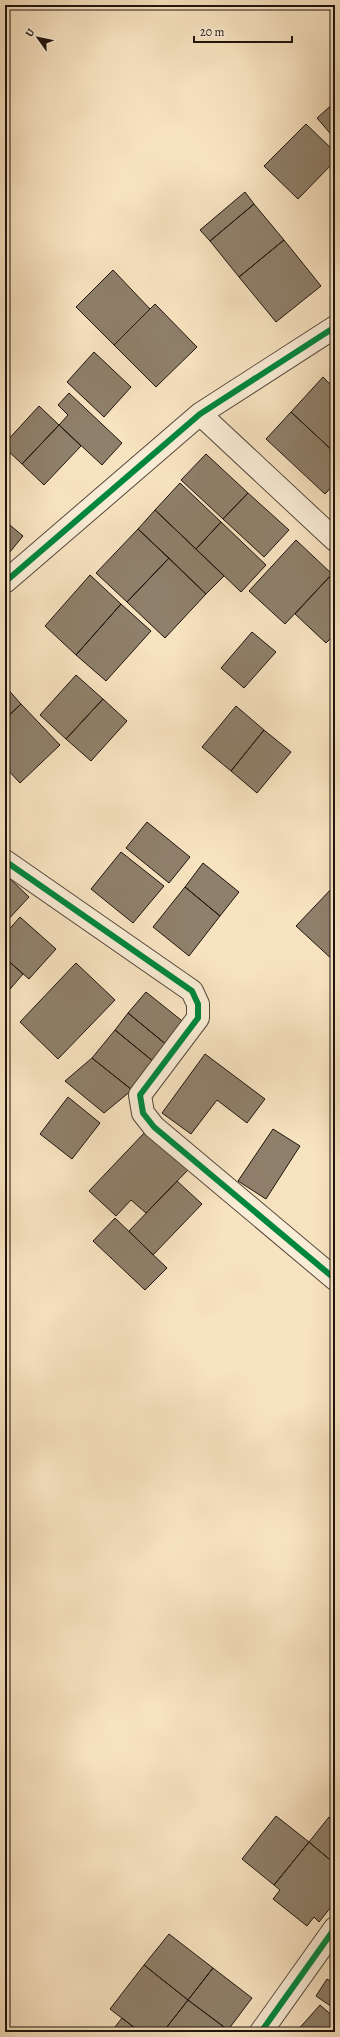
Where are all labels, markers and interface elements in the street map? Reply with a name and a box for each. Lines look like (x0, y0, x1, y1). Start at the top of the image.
north arrow (18, 18, 58, 58)
scale bar (194, 18, 292, 44)
text: 20 m (200, 24, 224, 40)
text: U (22, 25, 39, 40)

